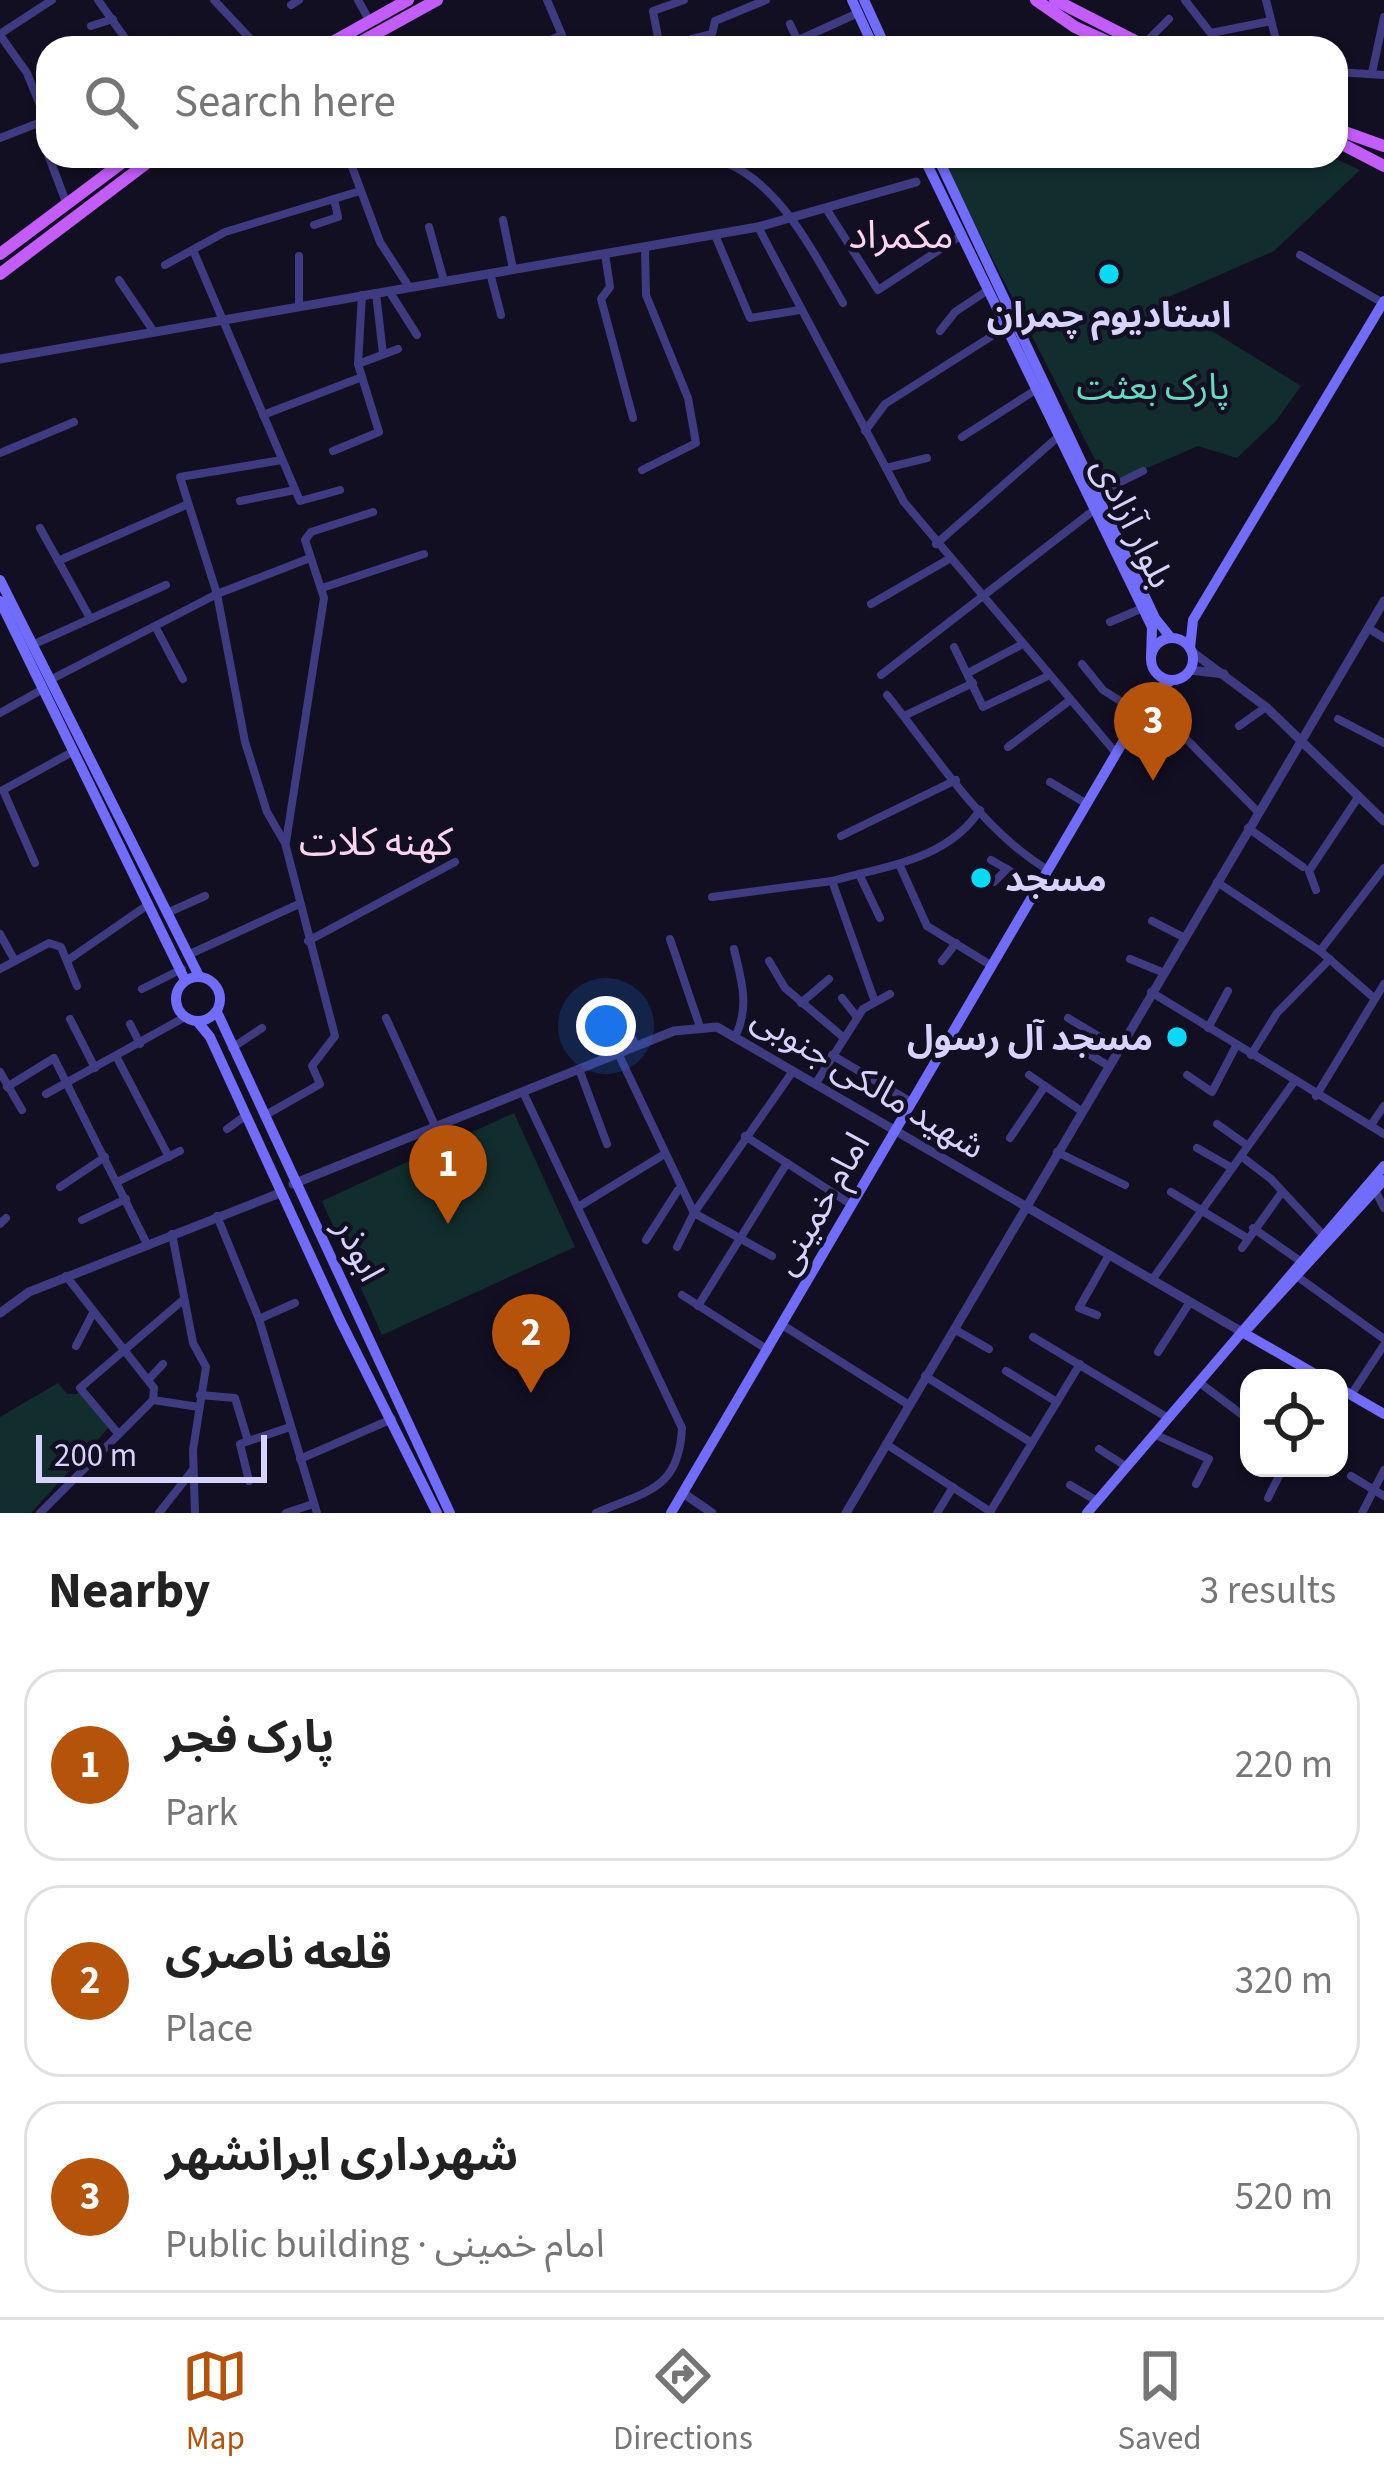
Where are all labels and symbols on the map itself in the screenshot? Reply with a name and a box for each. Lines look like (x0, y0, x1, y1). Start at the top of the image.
district label: مکمراد (848, 208, 954, 264)
marker: استادیوم چمران (1096, 261, 1122, 287)
place label: استادیوم چمران (987, 290, 1231, 341)
park label: پارک بعثت (1076, 362, 1230, 413)
street label: بلوار آزادی (1079, 448, 1186, 597)
pin: 3 (1114, 682, 1192, 781)
district label: کهنه کلات (299, 815, 454, 871)
place label: مسجد (1005, 854, 1107, 905)
marker: مسجد (968, 865, 994, 891)
street label: شهید مالکی جنوبی (742, 993, 994, 1172)
your location (576, 996, 636, 1056)
place label: مسجد آل رسول (907, 1013, 1153, 1064)
marker: مسجد آل رسول (1164, 1024, 1190, 1050)
street label: امام خمینی (760, 1123, 883, 1285)
pin: 1 (409, 1125, 487, 1224)
street label: ابوذر (321, 1208, 396, 1291)
pin: 2 (492, 1294, 570, 1393)
scale bar (36, 1429, 267, 1482)

